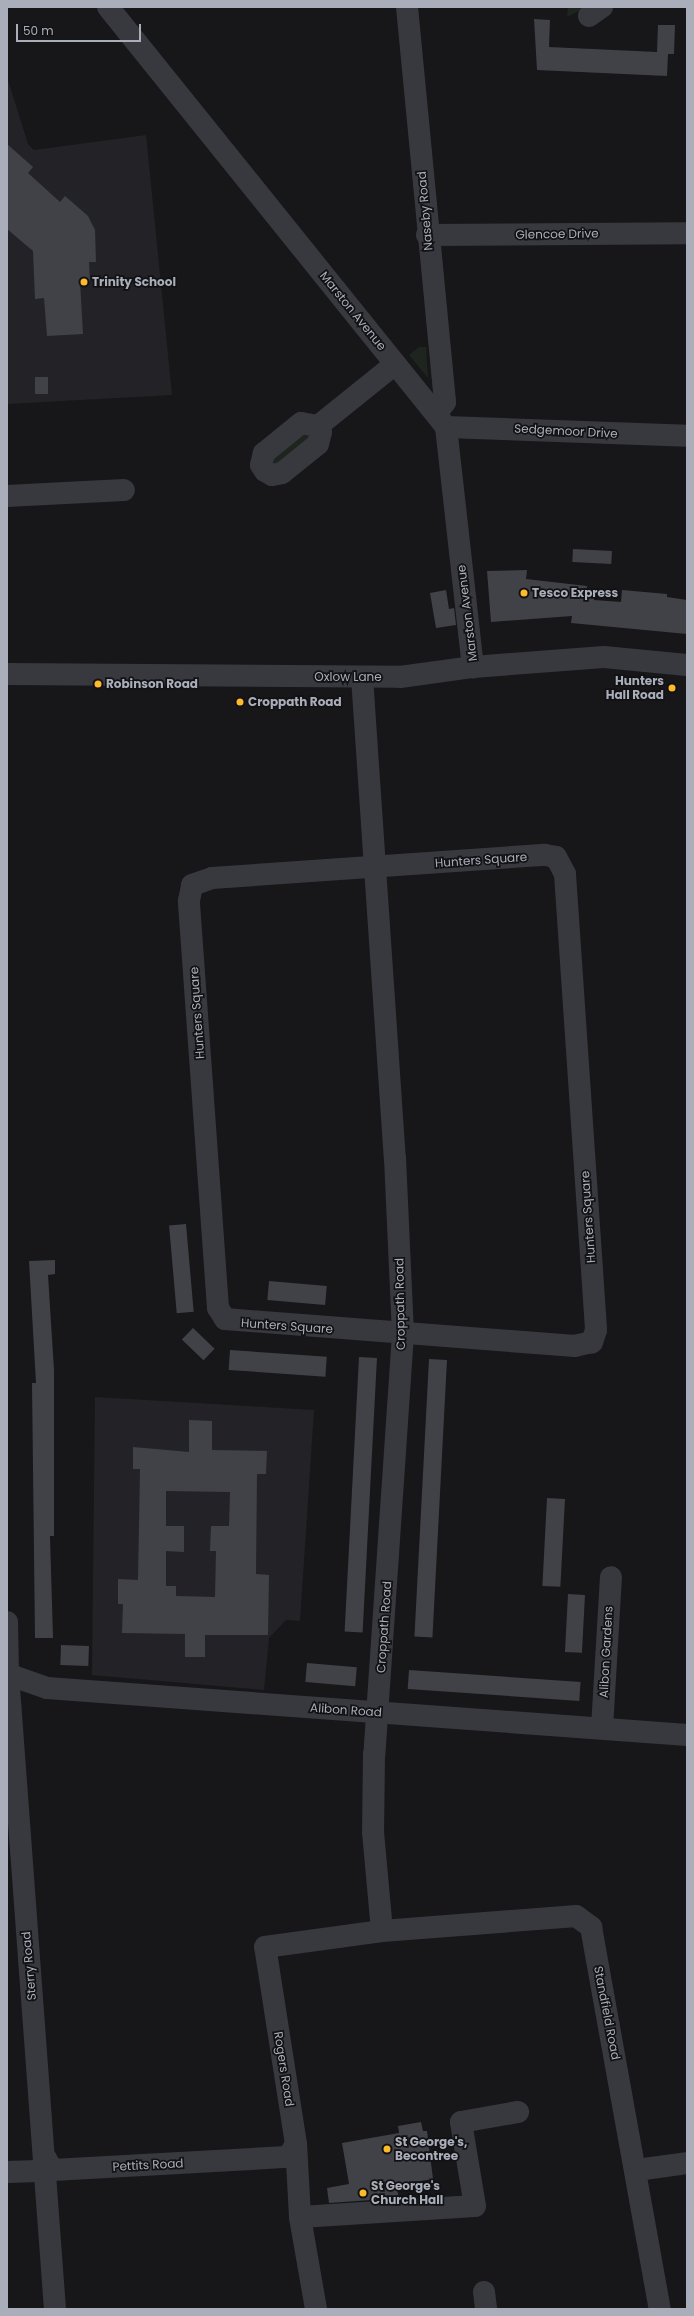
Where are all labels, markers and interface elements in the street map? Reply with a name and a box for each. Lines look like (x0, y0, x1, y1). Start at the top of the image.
scale bar (18, 16, 143, 42)
text: 50 m (23, 22, 54, 39)
street label: Naseby Road (414, 171, 436, 251)
street label: Glencoe Drive (515, 226, 599, 242)
street label: Marston Avenue (317, 269, 389, 353)
place label: Trinity School (92, 275, 176, 289)
marker: Trinity School (79, 277, 89, 287)
street label: Sedgemoor Drive (514, 421, 618, 441)
street label: Marston Avenue (454, 564, 480, 662)
place label: Tesco Express (532, 586, 618, 600)
marker: Tesco Express (519, 588, 529, 598)
street label: Oxlow Lane (314, 670, 382, 684)
place label: Hunters Hall Road (606, 674, 664, 702)
place label: Robinson Road (106, 677, 198, 691)
marker: Robinson Road (93, 679, 103, 689)
marker: Hunters Hall Road (667, 683, 677, 693)
place label: Croppath Road (248, 695, 342, 709)
marker: Croppath Road (235, 697, 245, 707)
street label: Hunters Square (434, 850, 528, 870)
street label: Hunters Square (187, 966, 207, 1060)
street label: Hunters Square (578, 1170, 598, 1264)
street label: Croppath Road (392, 1258, 408, 1350)
street label: Hunters Square (240, 1316, 334, 1336)
street label: Croppath Road (374, 1581, 394, 1673)
street label: Alibon Gardens (596, 1606, 616, 1698)
street label: Alibon Road (310, 1700, 382, 1720)
street label: Sterry Road (19, 1931, 39, 2001)
street label: Standfield Road (591, 1965, 623, 2061)
street label: Rogers Road (271, 2031, 297, 2107)
place label: St George's, Becontree (395, 2135, 467, 2163)
marker: St George's, Becontree (382, 2144, 392, 2154)
street label: Pettits Road (112, 2156, 184, 2174)
place label: St George's Church Hall (371, 2179, 443, 2207)
marker: St George's Church Hall (358, 2188, 368, 2198)

